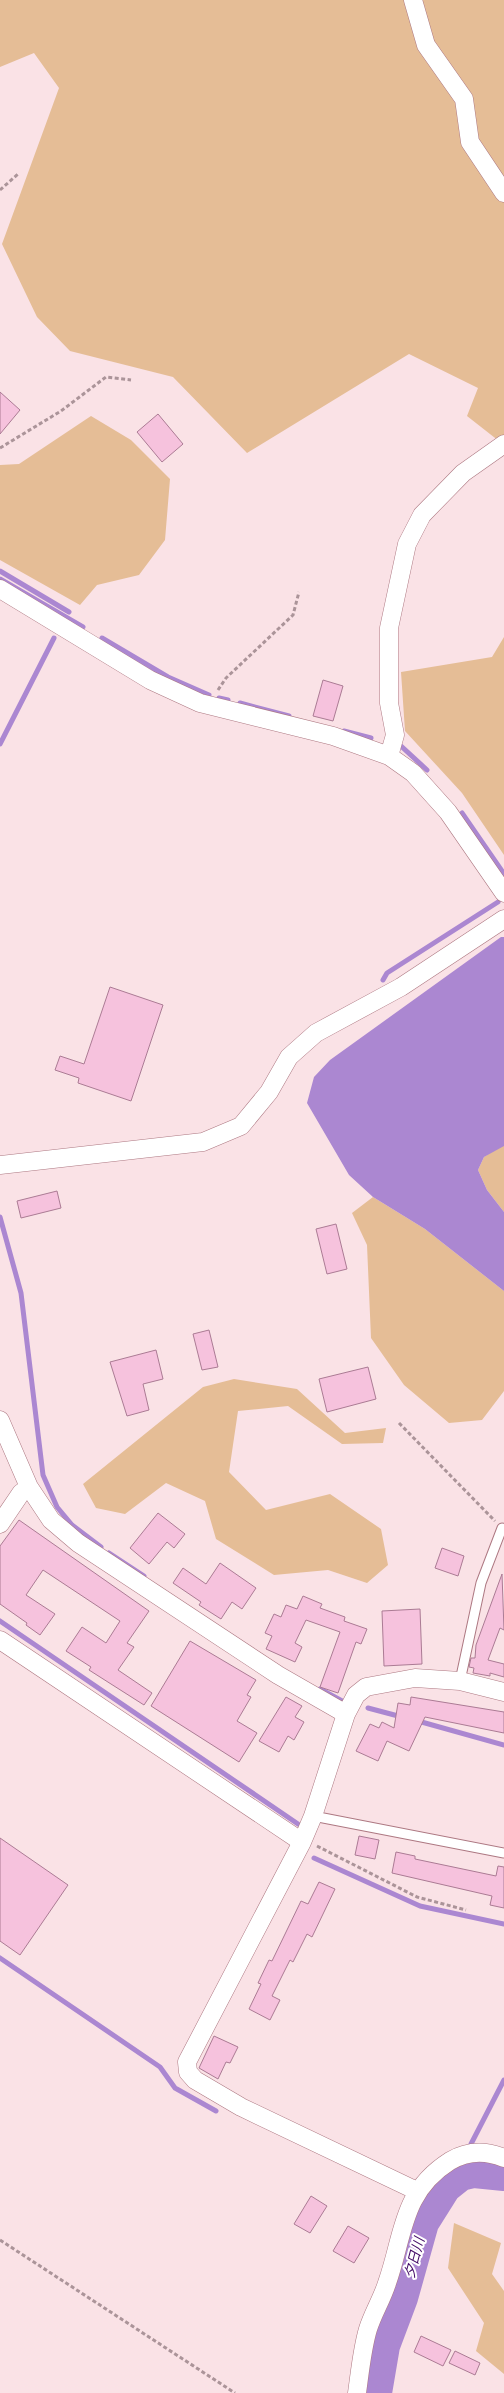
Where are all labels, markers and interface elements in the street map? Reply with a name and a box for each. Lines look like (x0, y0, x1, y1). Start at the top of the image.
water label: 夕日川 (400, 2233, 429, 2281)

